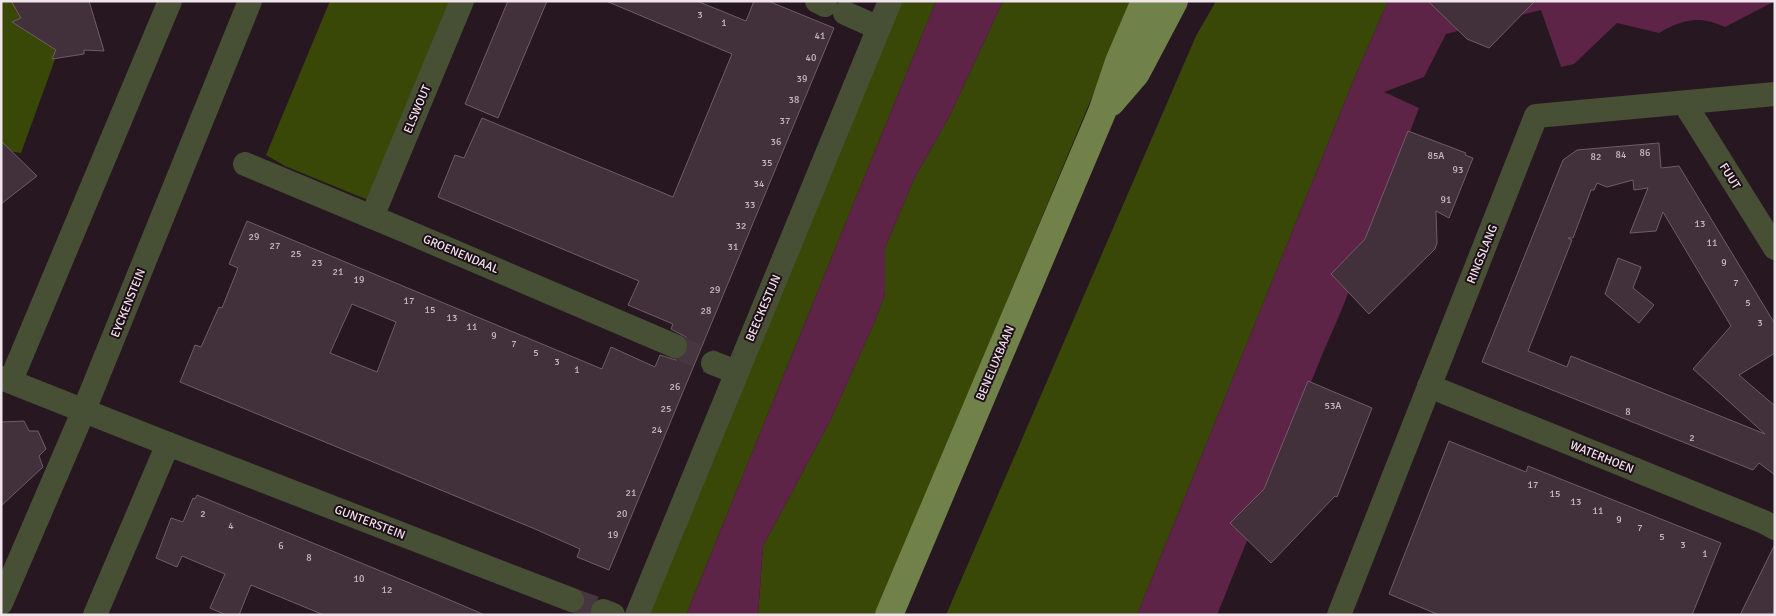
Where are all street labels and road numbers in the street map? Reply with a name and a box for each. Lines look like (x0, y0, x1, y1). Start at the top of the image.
street label: ELSWOUT (401, 83, 434, 136)
street label: FUUT (1716, 160, 1743, 192)
street label: RINGSLANG (1464, 222, 1501, 286)
street label: GROENENDAAL (421, 232, 501, 277)
street label: EYCKENSTEIN (108, 267, 149, 340)
street label: BEECKESTIJN (743, 272, 784, 344)
street label: BENELUXBAAN (973, 323, 1018, 403)
street label: WATERHOEN (1568, 438, 1636, 477)
street label: GUNTERSTEIN (332, 502, 407, 543)

